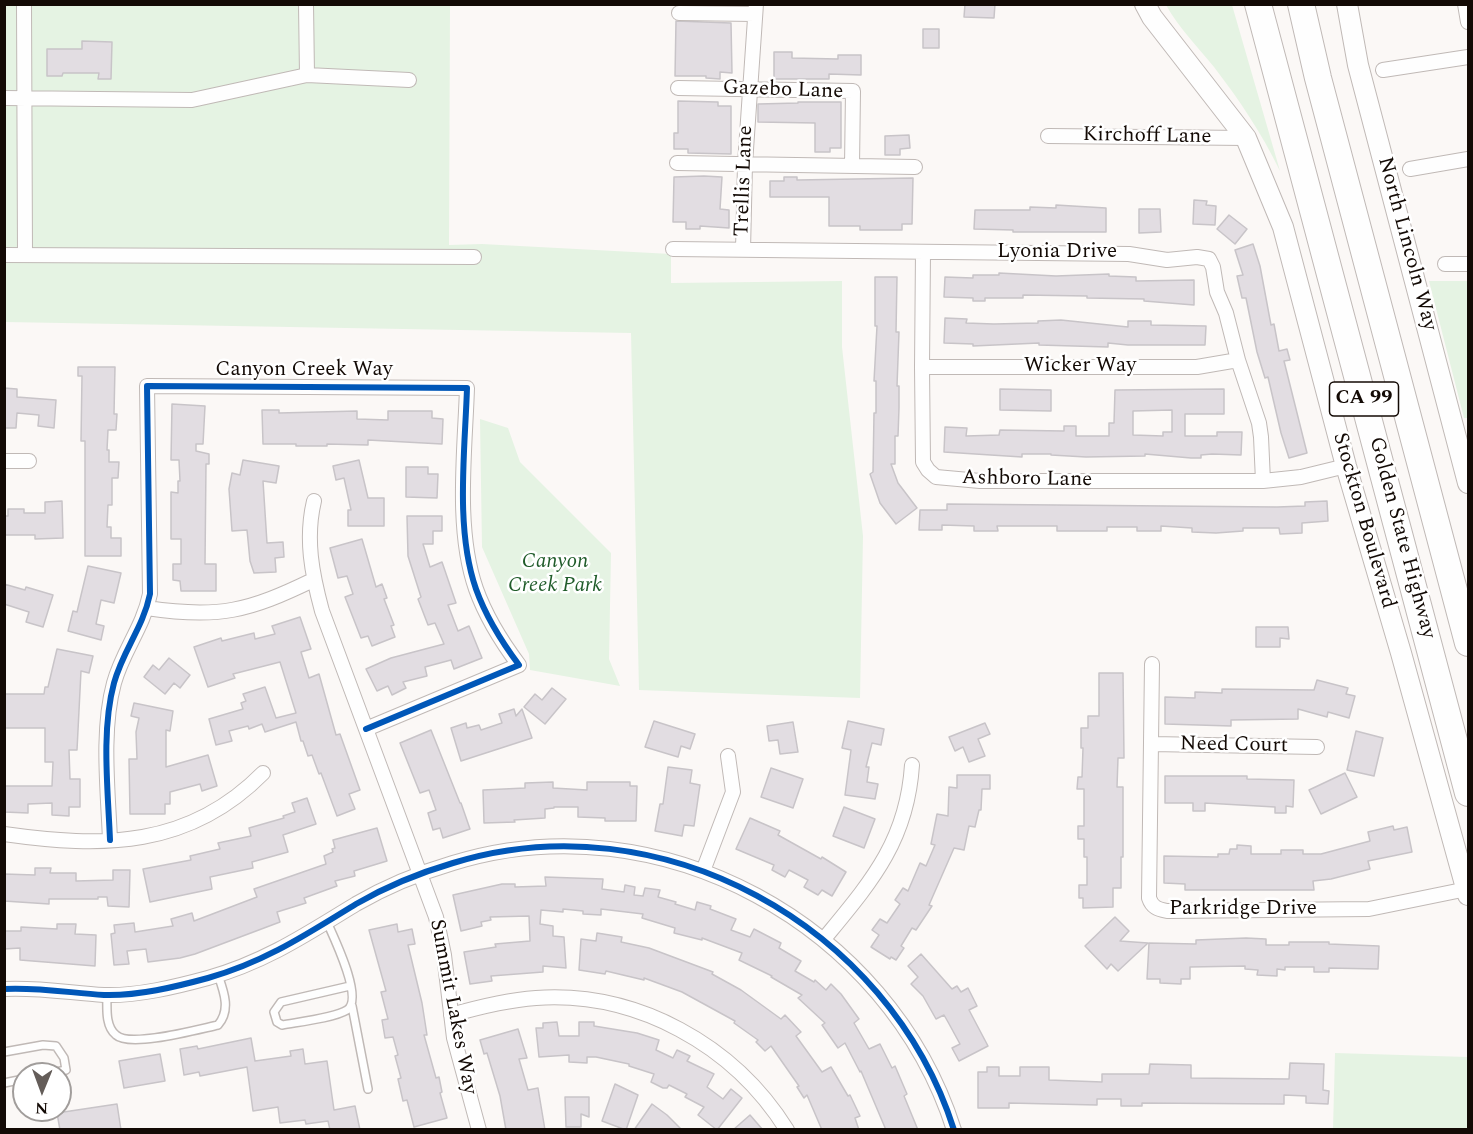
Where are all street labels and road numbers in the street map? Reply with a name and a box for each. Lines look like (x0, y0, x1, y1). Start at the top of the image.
street label: Gazebo Lane (722, 76, 844, 106)
street label: Kirchoff Lane (1082, 123, 1212, 151)
street label: Trellis Lane (730, 125, 760, 237)
street label: North Lincoln Way (1371, 154, 1441, 334)
street label: Lyonia Drive (997, 240, 1117, 266)
street label: Wicker Way (1024, 354, 1136, 380)
street label: Canyon Creek Way (215, 358, 393, 384)
road number: CA 99 (1330, 382, 1398, 416)
street label: Stockton Boulevard (1326, 430, 1400, 612)
street label: Golden State Highway (1362, 434, 1440, 642)
street label: Ashboro Lane (961, 466, 1093, 494)
street label: Need Court (1180, 732, 1288, 760)
street label: Parkridge Drive (1169, 897, 1317, 923)
street label: Summit Lakes Way (423, 917, 481, 1097)

